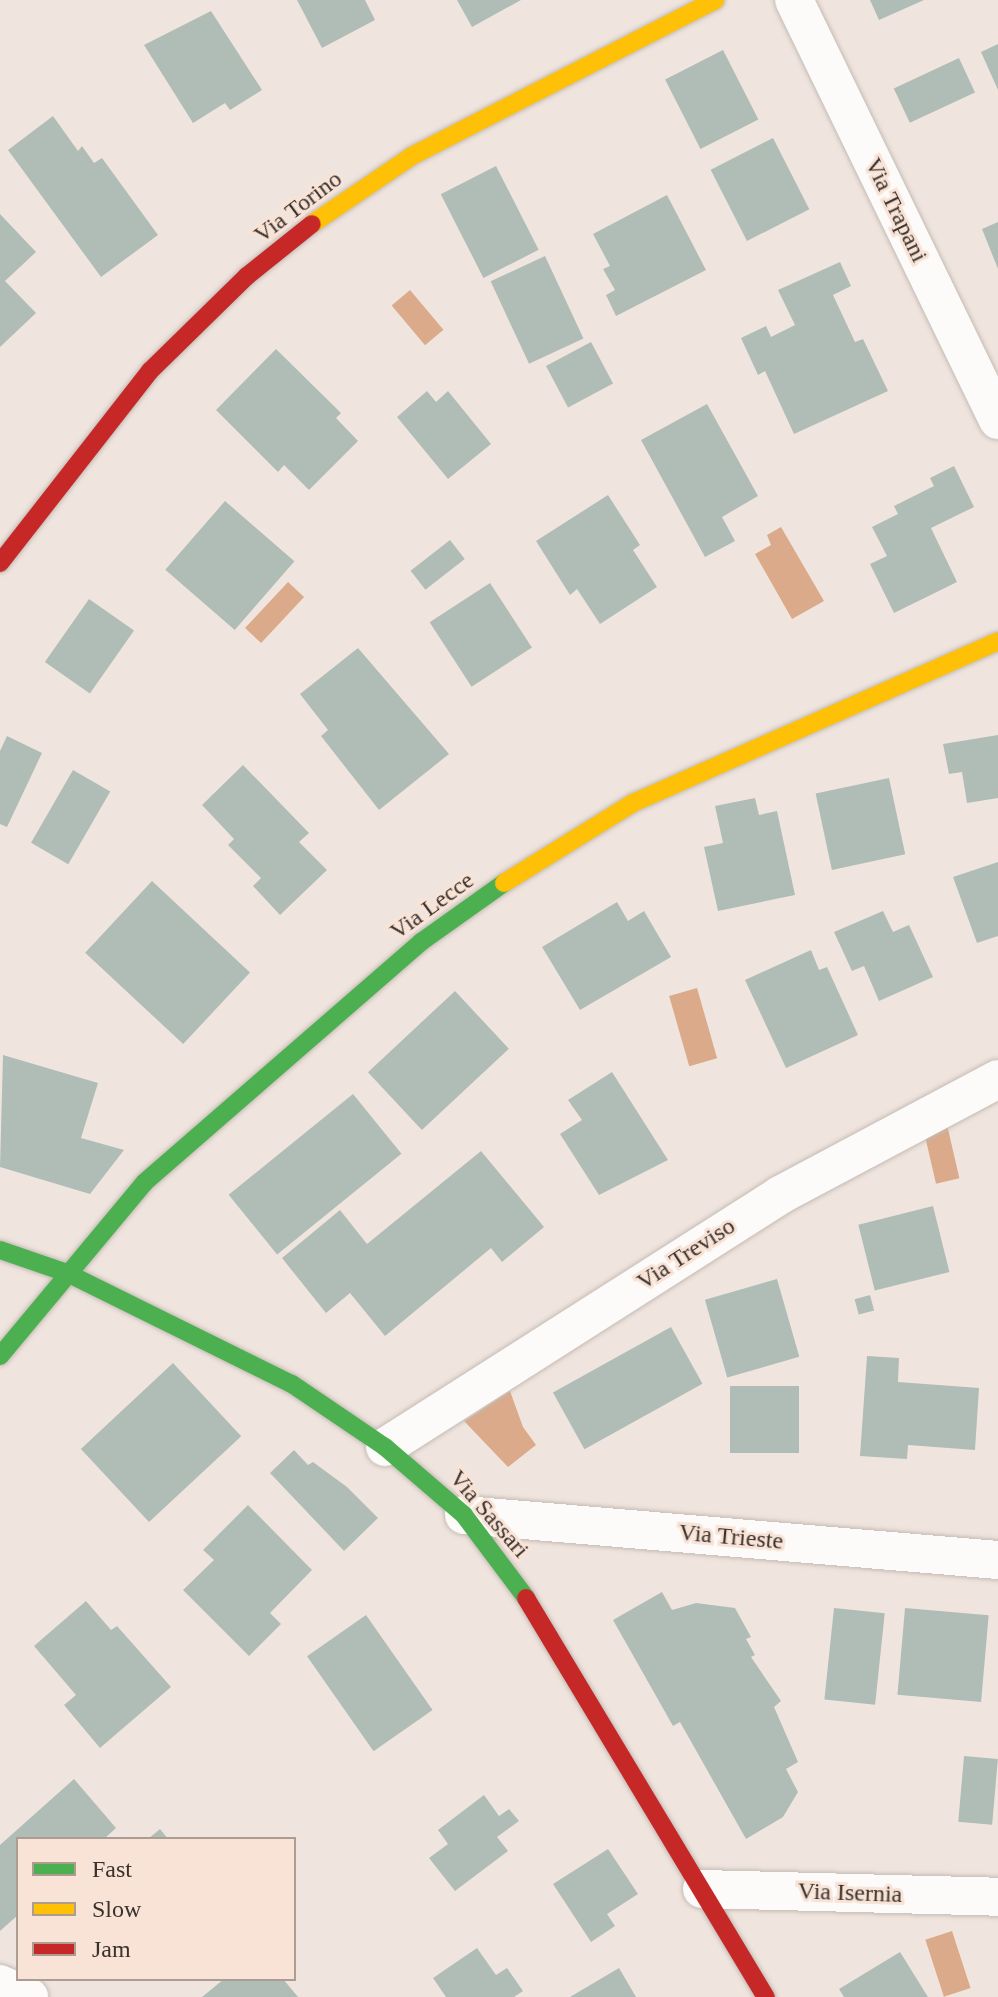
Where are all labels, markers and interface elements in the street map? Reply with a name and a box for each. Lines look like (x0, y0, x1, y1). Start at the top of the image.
street label: Via Trapani (858, 153, 934, 267)
street label: Via Torino (248, 165, 348, 249)
street label: Via Lecce (385, 866, 479, 946)
street label: Via Treviso (631, 1212, 741, 1296)
street label: Via Sassari (443, 1464, 535, 1564)
street label: Via Trieste (677, 1518, 785, 1556)
legend (16, 1837, 296, 1981)
text: Fast (92, 1856, 132, 1882)
street label: Via Isernia (797, 1877, 903, 1909)
text: Slow (92, 1896, 141, 1922)
text: Jam (92, 1936, 131, 1962)

